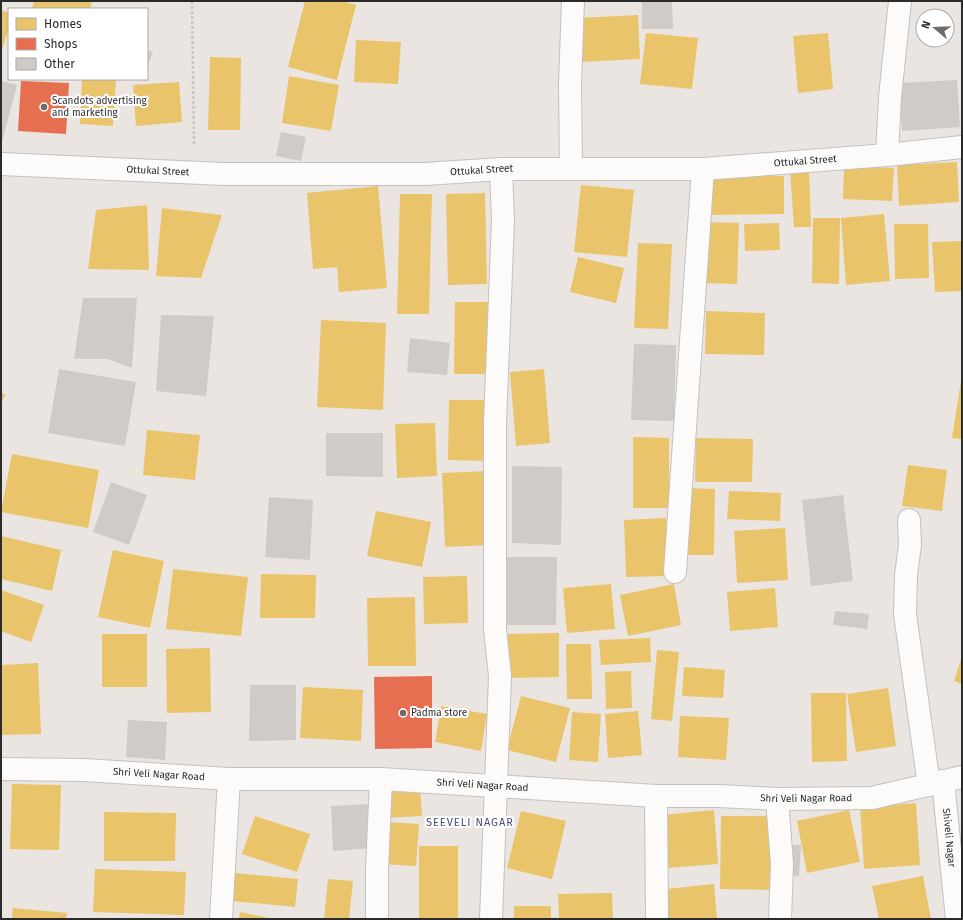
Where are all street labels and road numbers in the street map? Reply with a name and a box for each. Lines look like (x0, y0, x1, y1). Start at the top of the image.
street label: Ottukal Street (773, 153, 838, 170)
street label: Ottukal Street (450, 163, 514, 178)
street label: Ottukal Street (126, 164, 190, 178)
street label: Shri Veli Nagar Road (112, 766, 205, 783)
street label: Shri Veli Nagar Road (436, 776, 529, 794)
street label: Shri Veli Nagar Road (760, 792, 852, 805)
street label: Shiveli Nagar (940, 808, 958, 868)

